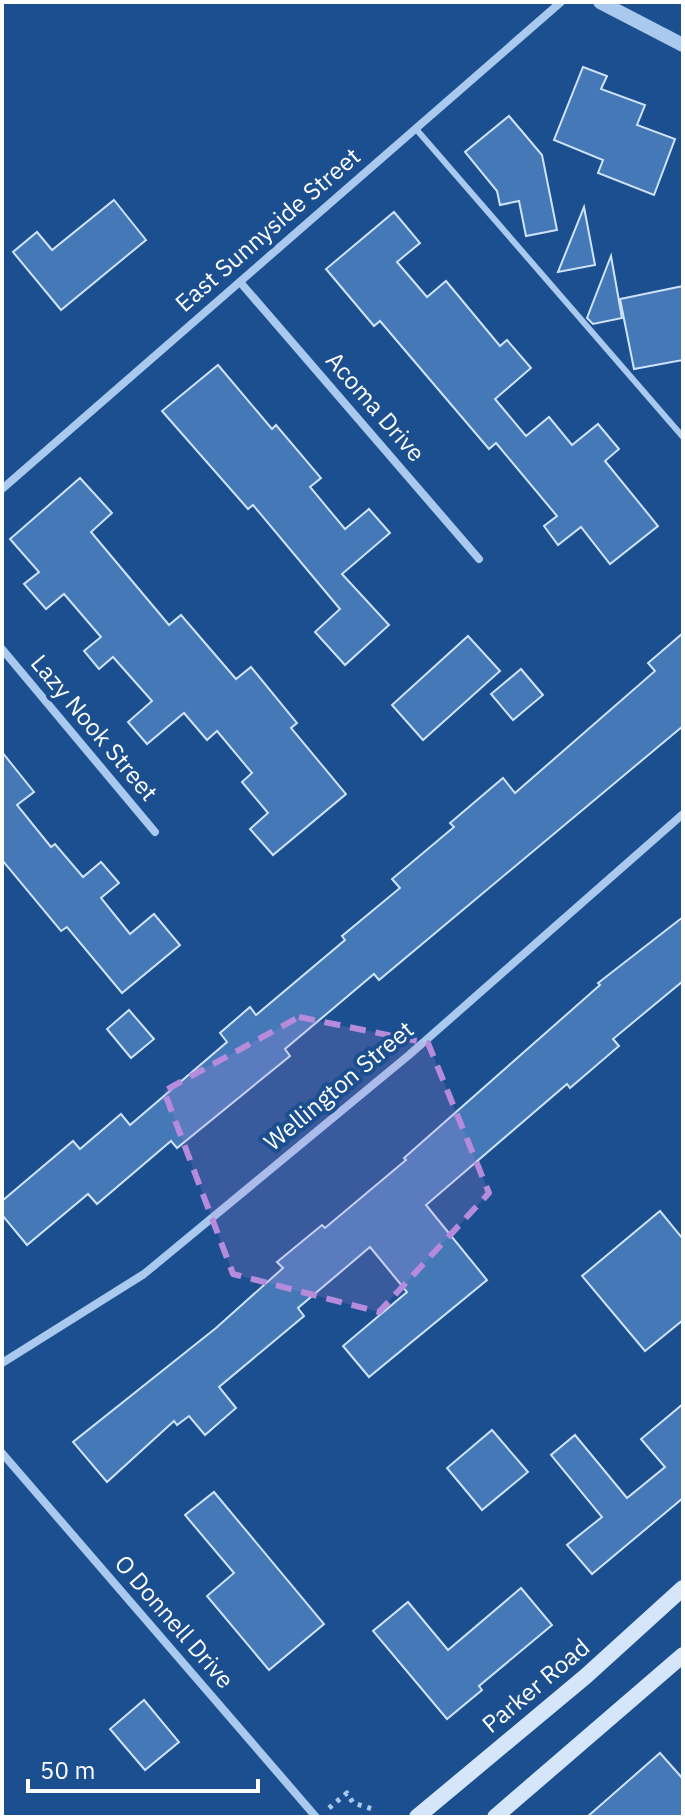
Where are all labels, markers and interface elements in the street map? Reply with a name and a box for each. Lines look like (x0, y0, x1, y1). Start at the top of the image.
street label: East Sunnyside Street (168, 140, 367, 318)
street label: Acoma Drive (319, 345, 432, 468)
street label: Lazy Nook Street (24, 648, 165, 807)
street label: Wellington Street (257, 1013, 420, 1157)
street label: O Donnell Drive (108, 1548, 242, 1695)
street label: Parker Road (475, 1631, 596, 1740)
scale bar (28, 1743, 258, 1793)
text: 50 m (40, 1754, 95, 1786)

